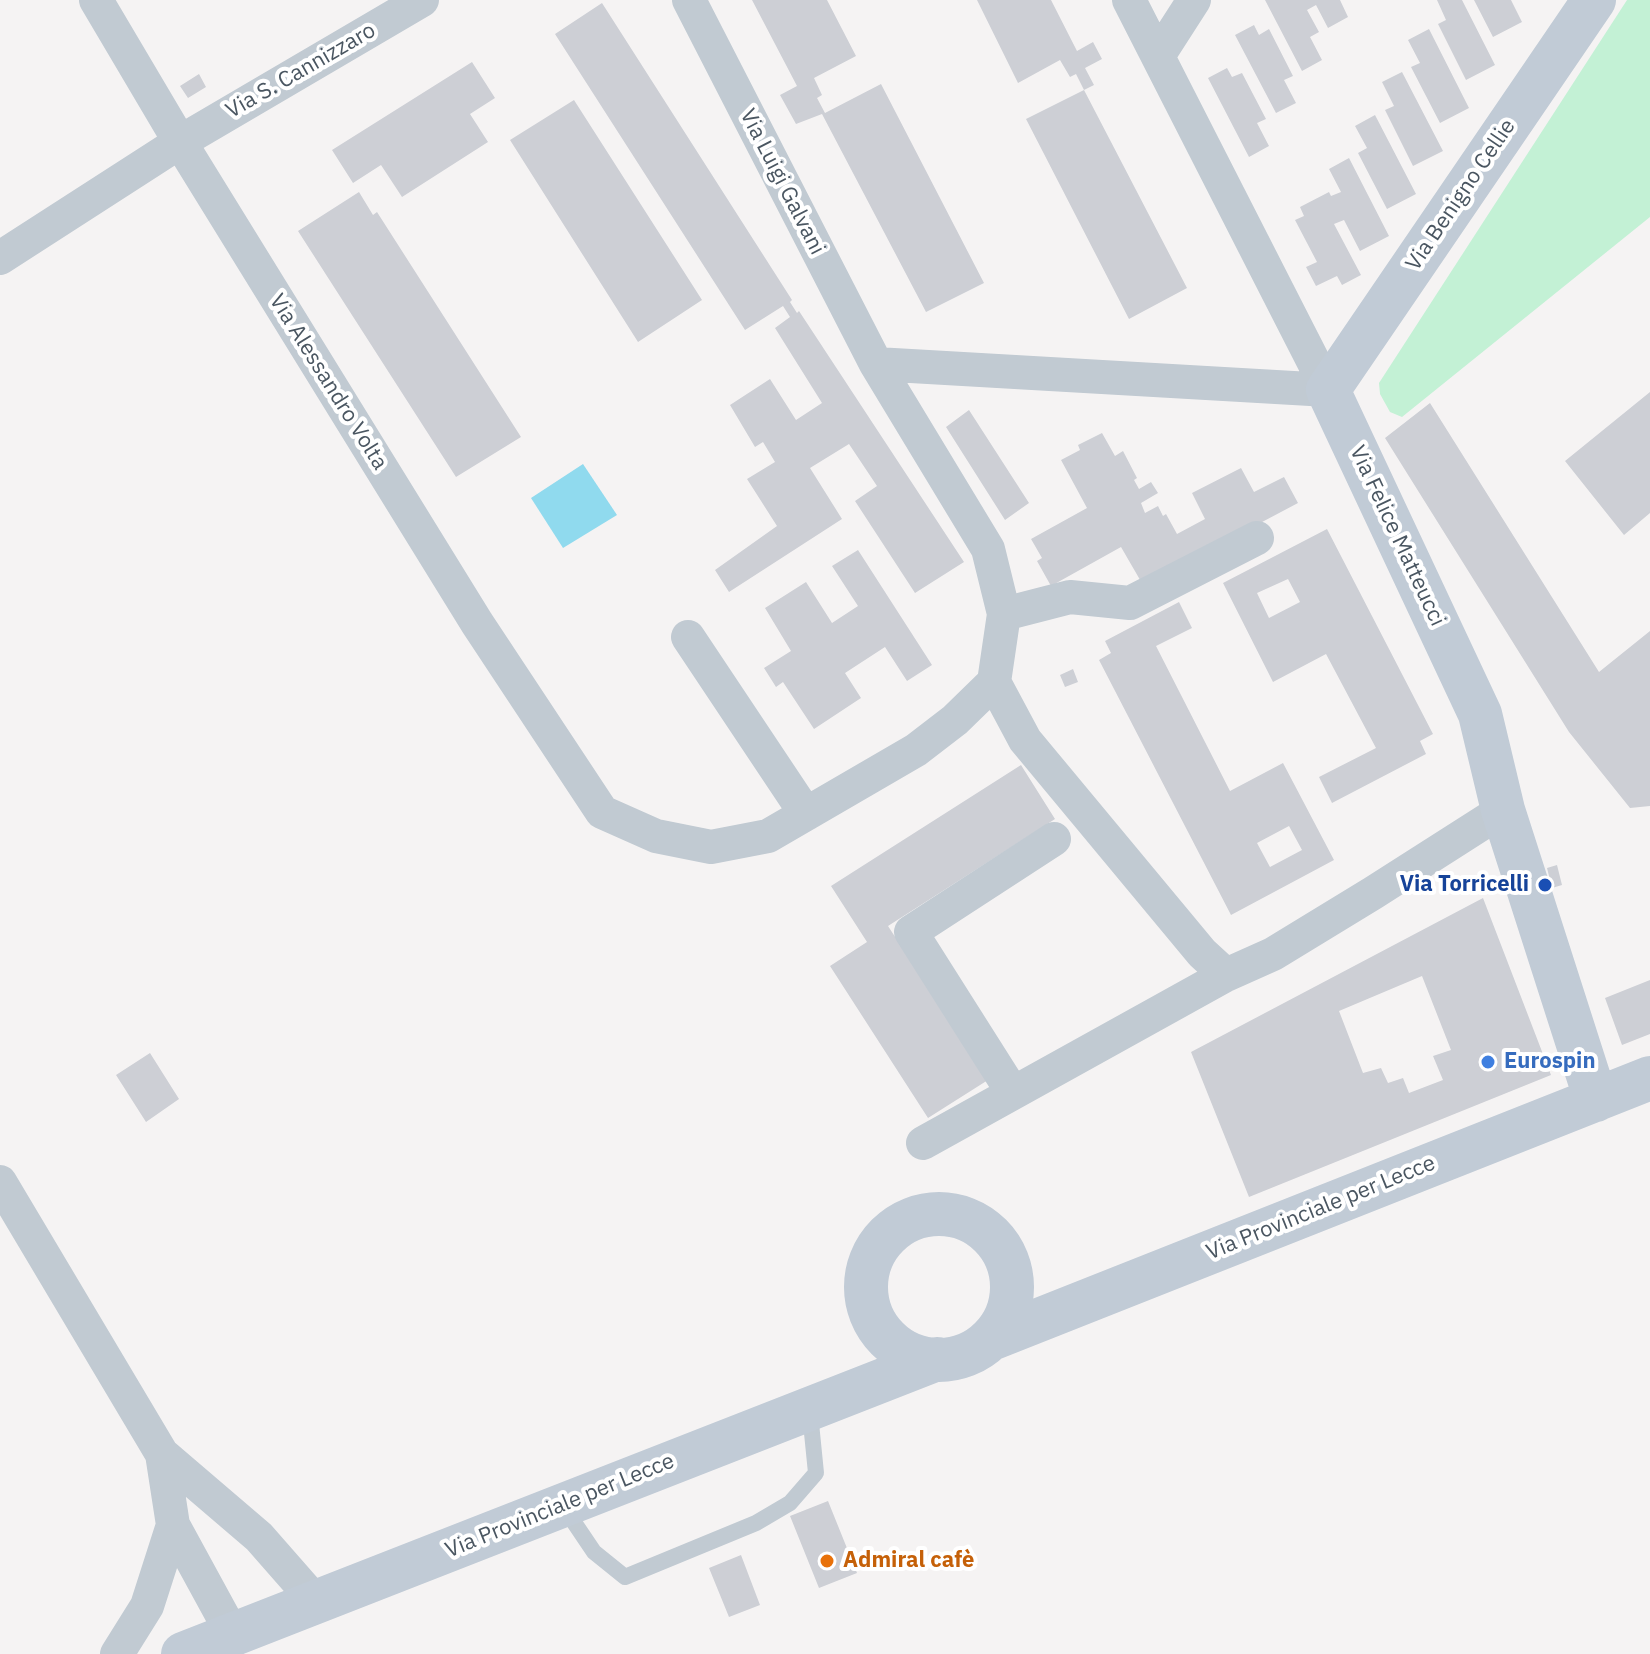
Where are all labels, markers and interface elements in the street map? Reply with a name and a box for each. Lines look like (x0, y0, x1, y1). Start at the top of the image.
street label: Via S. Cannizzaro (222, 18, 380, 124)
street label: Via Luigi Galvani (734, 105, 830, 259)
street label: Via Benigno Cellie (1401, 114, 1521, 276)
street label: Via Alessandro Volta (263, 289, 393, 475)
street label: Via Felice Matteucci (1344, 442, 1450, 630)
place label: Via Torricelli (1400, 872, 1529, 898)
marker: Via Torricelli (1536, 876, 1554, 894)
place label: Eurospin (1504, 1049, 1596, 1075)
marker: Eurospin (1479, 1053, 1497, 1071)
street label: Via Provinciale per Lecce (1203, 1150, 1439, 1266)
street label: Via Provinciale per Lecce (442, 1448, 678, 1564)
place label: Admiral cafè (843, 1548, 974, 1574)
marker: Admiral cafè (818, 1552, 836, 1570)

